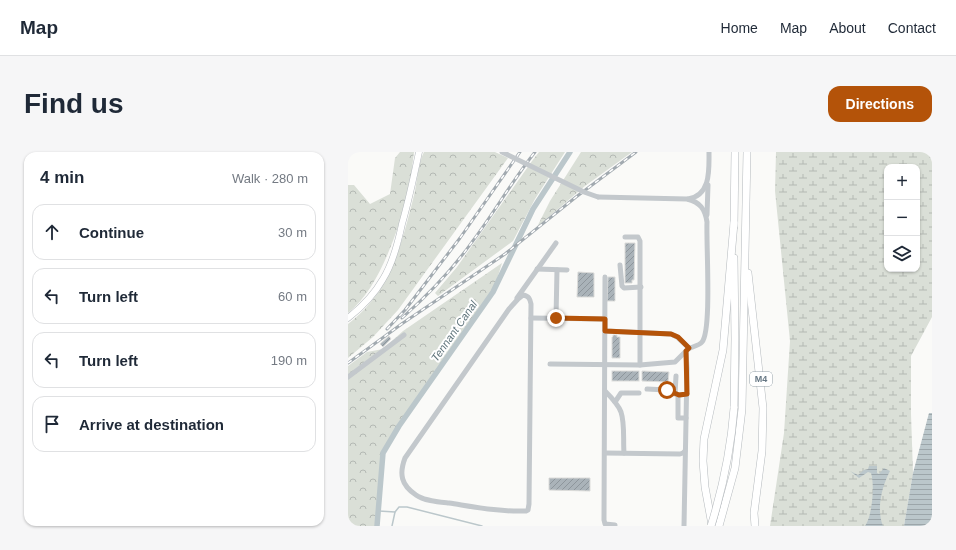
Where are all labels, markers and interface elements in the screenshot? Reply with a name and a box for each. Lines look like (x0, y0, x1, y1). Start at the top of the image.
text: Map (20, 17, 58, 38)
text: Home (721, 20, 758, 36)
text: Map (780, 20, 807, 36)
text: About (829, 20, 866, 36)
text: Contact (888, 20, 936, 36)
button: Directions (828, 86, 932, 122)
text: Find us (24, 88, 124, 119)
map controls (884, 164, 920, 272)
button: + (884, 164, 920, 200)
text: 4 min (40, 168, 84, 187)
text: Walk · 280 m (232, 171, 308, 186)
button: − (884, 200, 920, 236)
icon: ahead (41, 221, 63, 243)
text: Continue (79, 224, 144, 241)
text: 30 m (278, 225, 307, 240)
button: layers (884, 236, 920, 272)
icon: left (41, 285, 63, 307)
text: Turn left (79, 288, 138, 305)
text: 60 m (278, 289, 307, 304)
water label: Tennant Canal (429, 298, 480, 364)
route end (547, 309, 565, 327)
icon: left (41, 349, 63, 371)
text: Turn left (79, 352, 138, 369)
text: 190 m (271, 353, 307, 368)
road number: M4 (750, 372, 772, 386)
route start (658, 381, 676, 399)
icon: arrive (41, 413, 63, 435)
text: Arrive at destination (79, 416, 224, 433)

